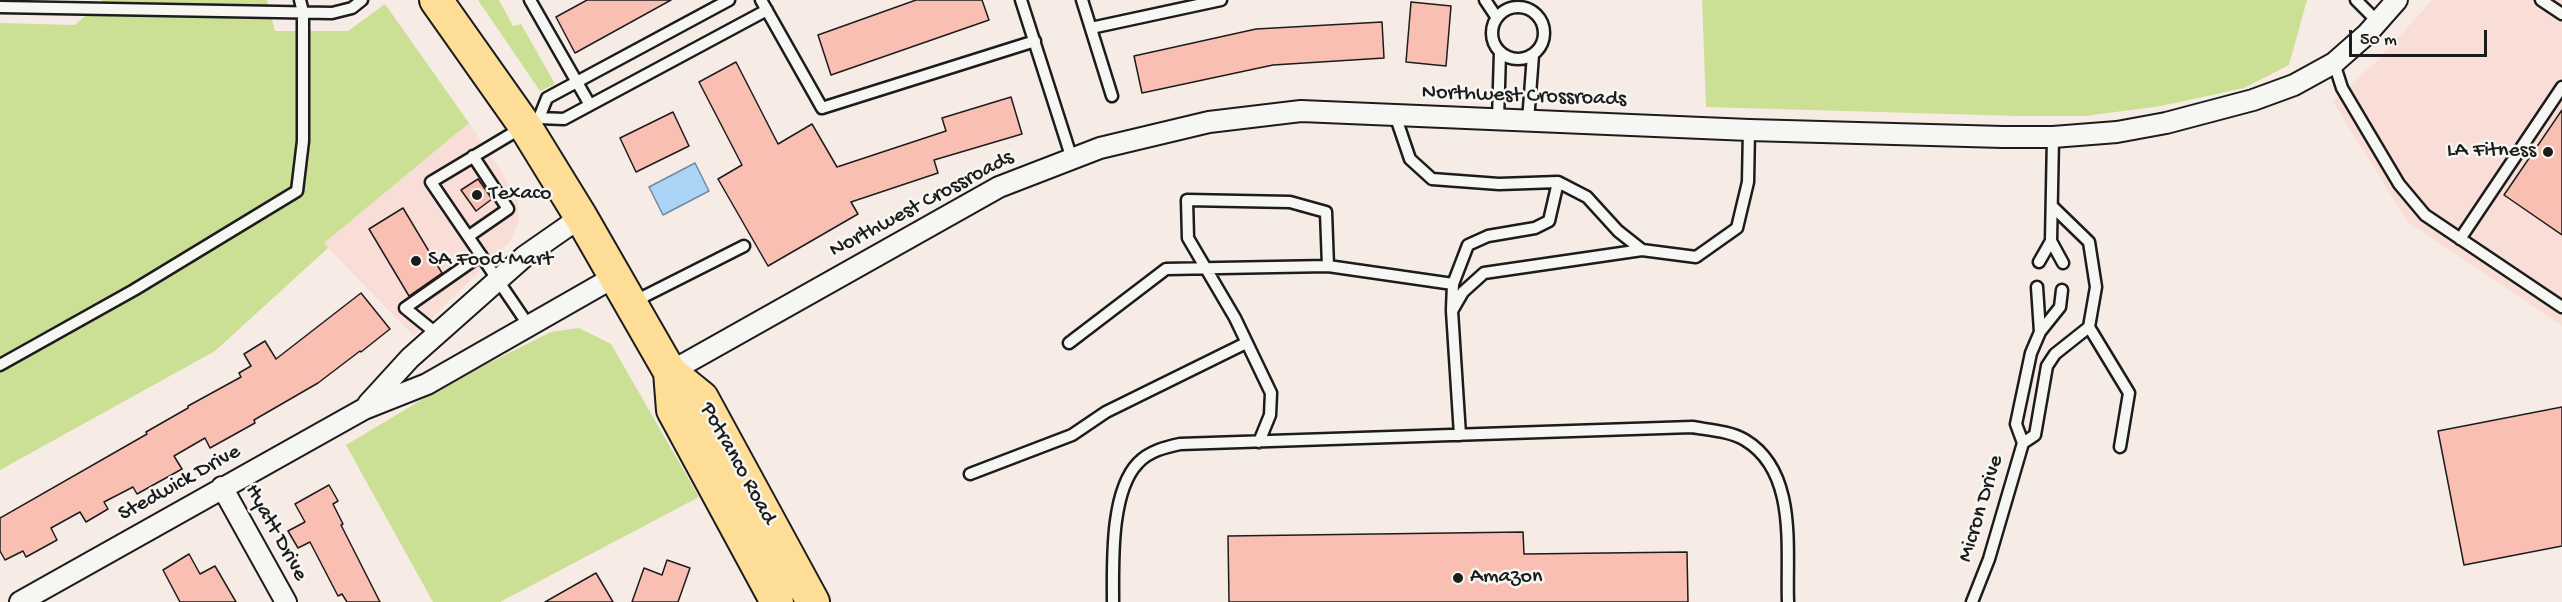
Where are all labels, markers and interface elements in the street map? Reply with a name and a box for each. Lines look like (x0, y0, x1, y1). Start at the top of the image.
scale bar (2352, 18, 2490, 56)
text: 50 m (2360, 30, 2397, 51)
street label: Northwest Crossroads (1421, 80, 1627, 114)
place label: LA Fitness (2447, 139, 2536, 165)
street label: Northwest Crossroads (825, 145, 1019, 265)
marker: LA Fitness (2541, 145, 2555, 159)
place label: Texaco (489, 182, 551, 208)
marker: Texaco (470, 188, 484, 202)
place label: SA Food Mart (428, 248, 553, 274)
marker: SA Food Mart (409, 254, 423, 268)
street label: Potranco Road (693, 398, 781, 530)
street label: Stedwick Drive (114, 440, 246, 528)
street label: Micron Drive (1953, 452, 2011, 566)
street label: Hyatt Drive (238, 480, 312, 586)
place label: Amazon (1470, 565, 1542, 591)
marker: Amazon (1451, 571, 1465, 585)

